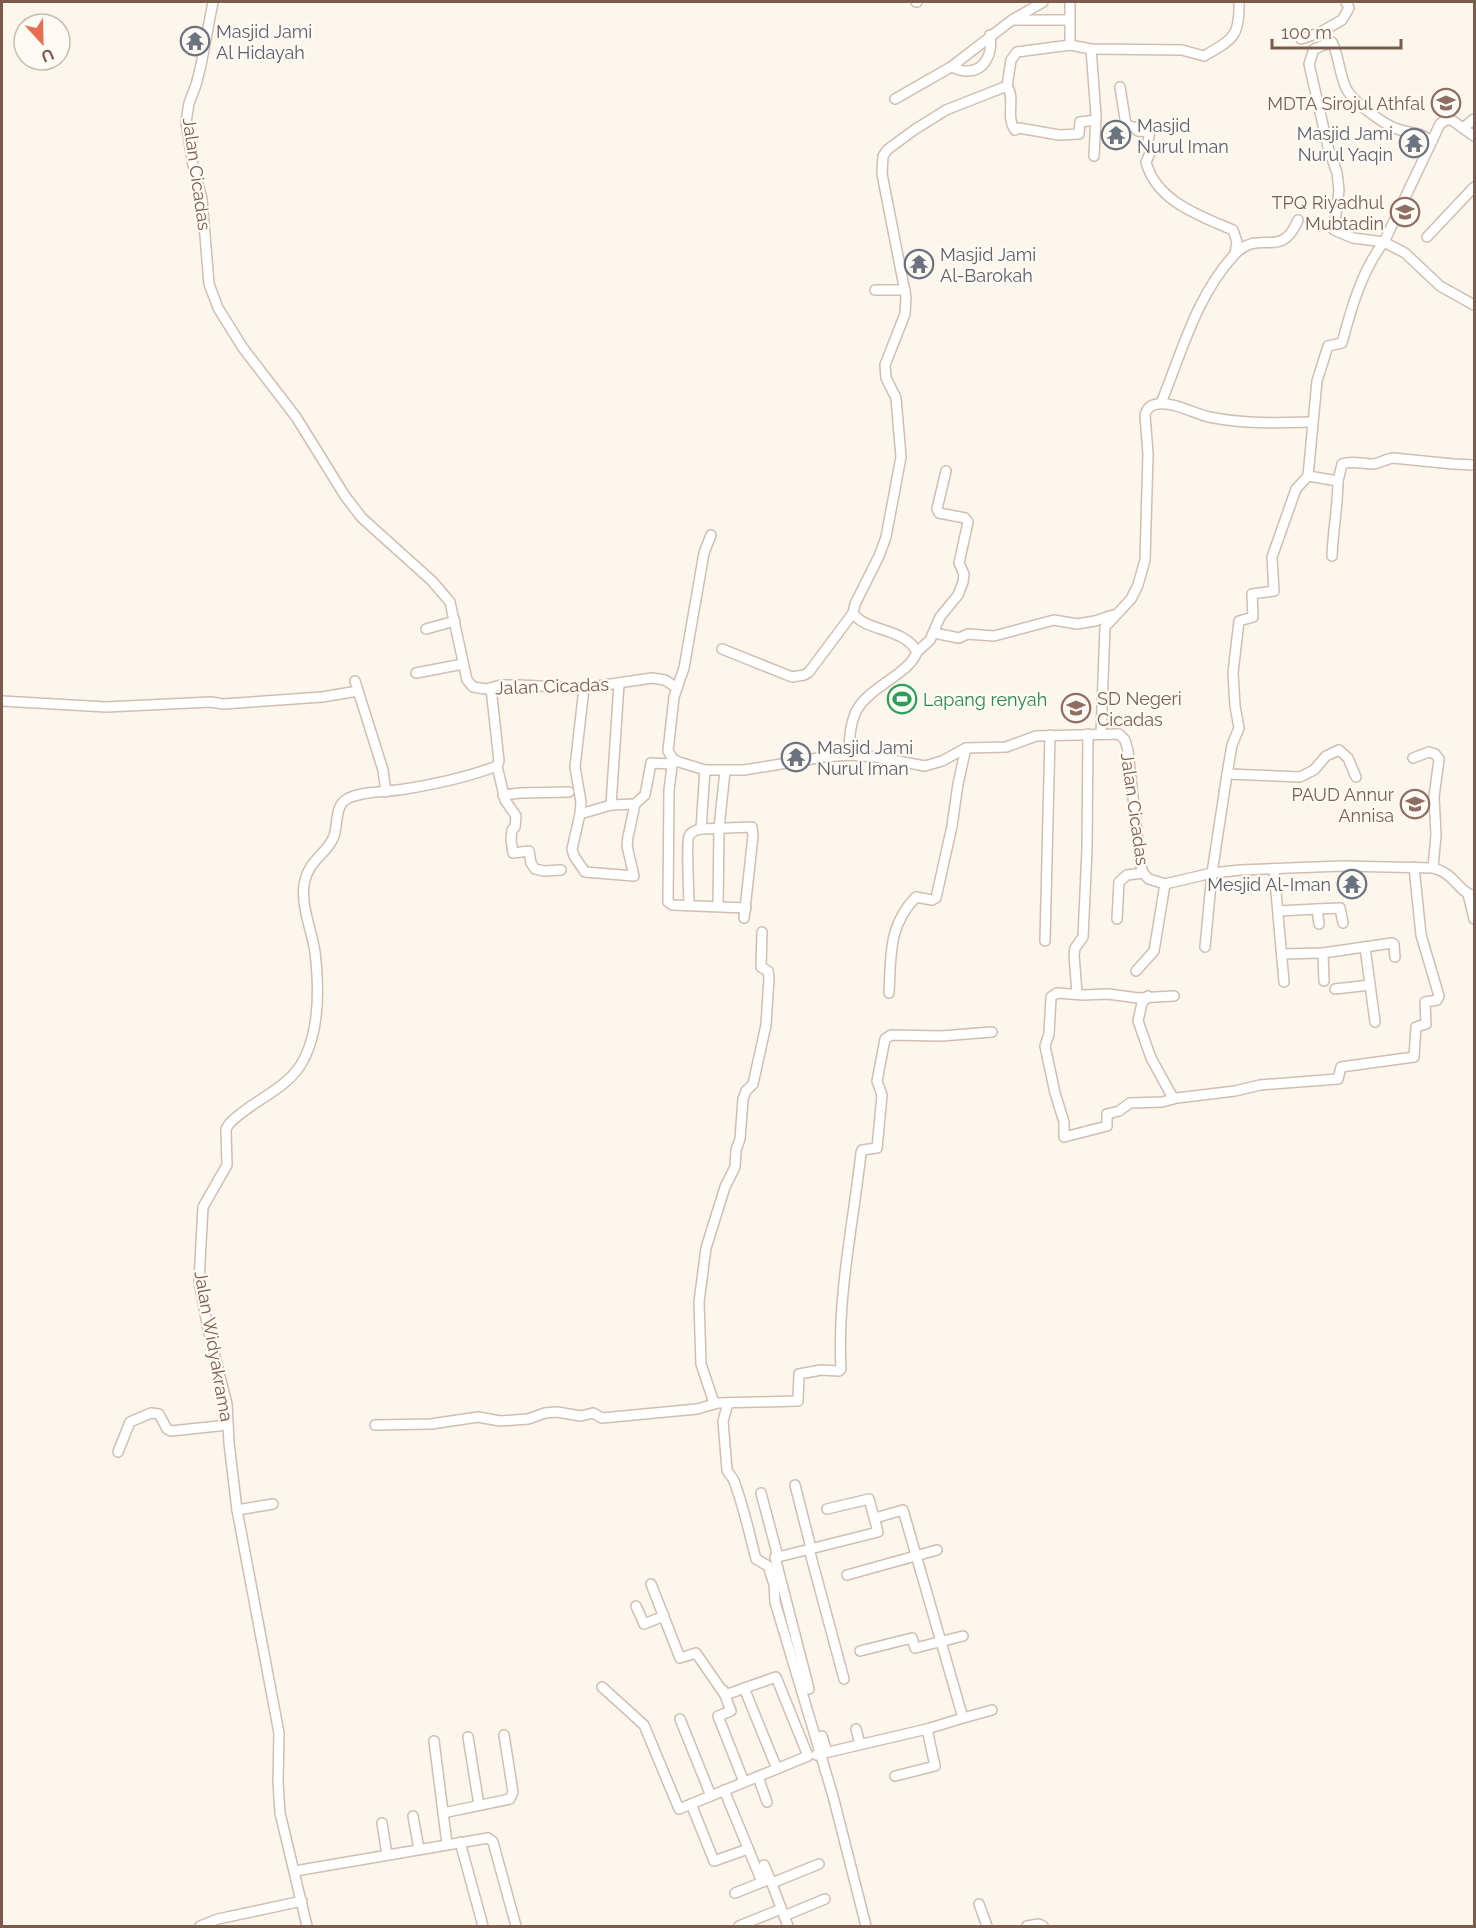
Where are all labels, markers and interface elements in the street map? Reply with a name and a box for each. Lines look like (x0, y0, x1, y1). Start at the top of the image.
north arrow (12, 12, 72, 72)
scale bar (1272, 12, 1401, 50)
place label: Masjid Jami Al Hidayah (216, 21, 312, 63)
text: 100 m (1281, 22, 1332, 43)
temple icon: Masjid Jami Al Hidayah (179, 25, 211, 57)
text: U (38, 44, 57, 67)
school or university icon: MDTA Sirojul Athfal (1430, 87, 1462, 119)
place label: MDTA Sirojul Athfal (1267, 93, 1425, 114)
place label: Masjid Nurul Iman (1137, 115, 1229, 157)
street label: Jalan Cicadas (179, 116, 215, 232)
temple icon: Masjid Nurul Iman (1100, 119, 1132, 151)
place label: Masjid Jami Nurul Yaqin (1297, 123, 1393, 165)
temple icon: Masjid Jami Nurul Yaqin (1398, 127, 1430, 159)
place label: TPQ Riyadhul Mubtadin (1272, 192, 1384, 234)
school or university icon: TPQ Riyadhul Mubtadin (1389, 196, 1421, 228)
place label: Masjid Jami Al-Barokah (940, 244, 1036, 286)
temple icon: Masjid Jami Al-Barokah (903, 248, 935, 280)
street label: Jalan Cicadas (495, 674, 610, 698)
sports icon: Lapang renyah (886, 683, 918, 715)
place label: SD Negeri Cicadas (1097, 688, 1182, 730)
place label: Lapang renyah (923, 689, 1047, 710)
school or university icon: SD Negeri Cicadas (1060, 692, 1092, 724)
place label: Masjid Jami Nurul Iman (817, 737, 913, 779)
temple icon: Masjid Jami Nurul Iman (780, 741, 812, 773)
street label: Jalan Cicadas (1117, 751, 1153, 867)
place label: PAUD Annur Annisa (1291, 784, 1395, 826)
school or university icon: PAUD Annur Annisa (1399, 788, 1431, 820)
temple icon: Mesjid Al-Iman (1336, 868, 1368, 900)
place label: Mesjid Al-Iman (1207, 874, 1331, 895)
street label: Jalan Widyakrama (190, 1269, 238, 1423)

